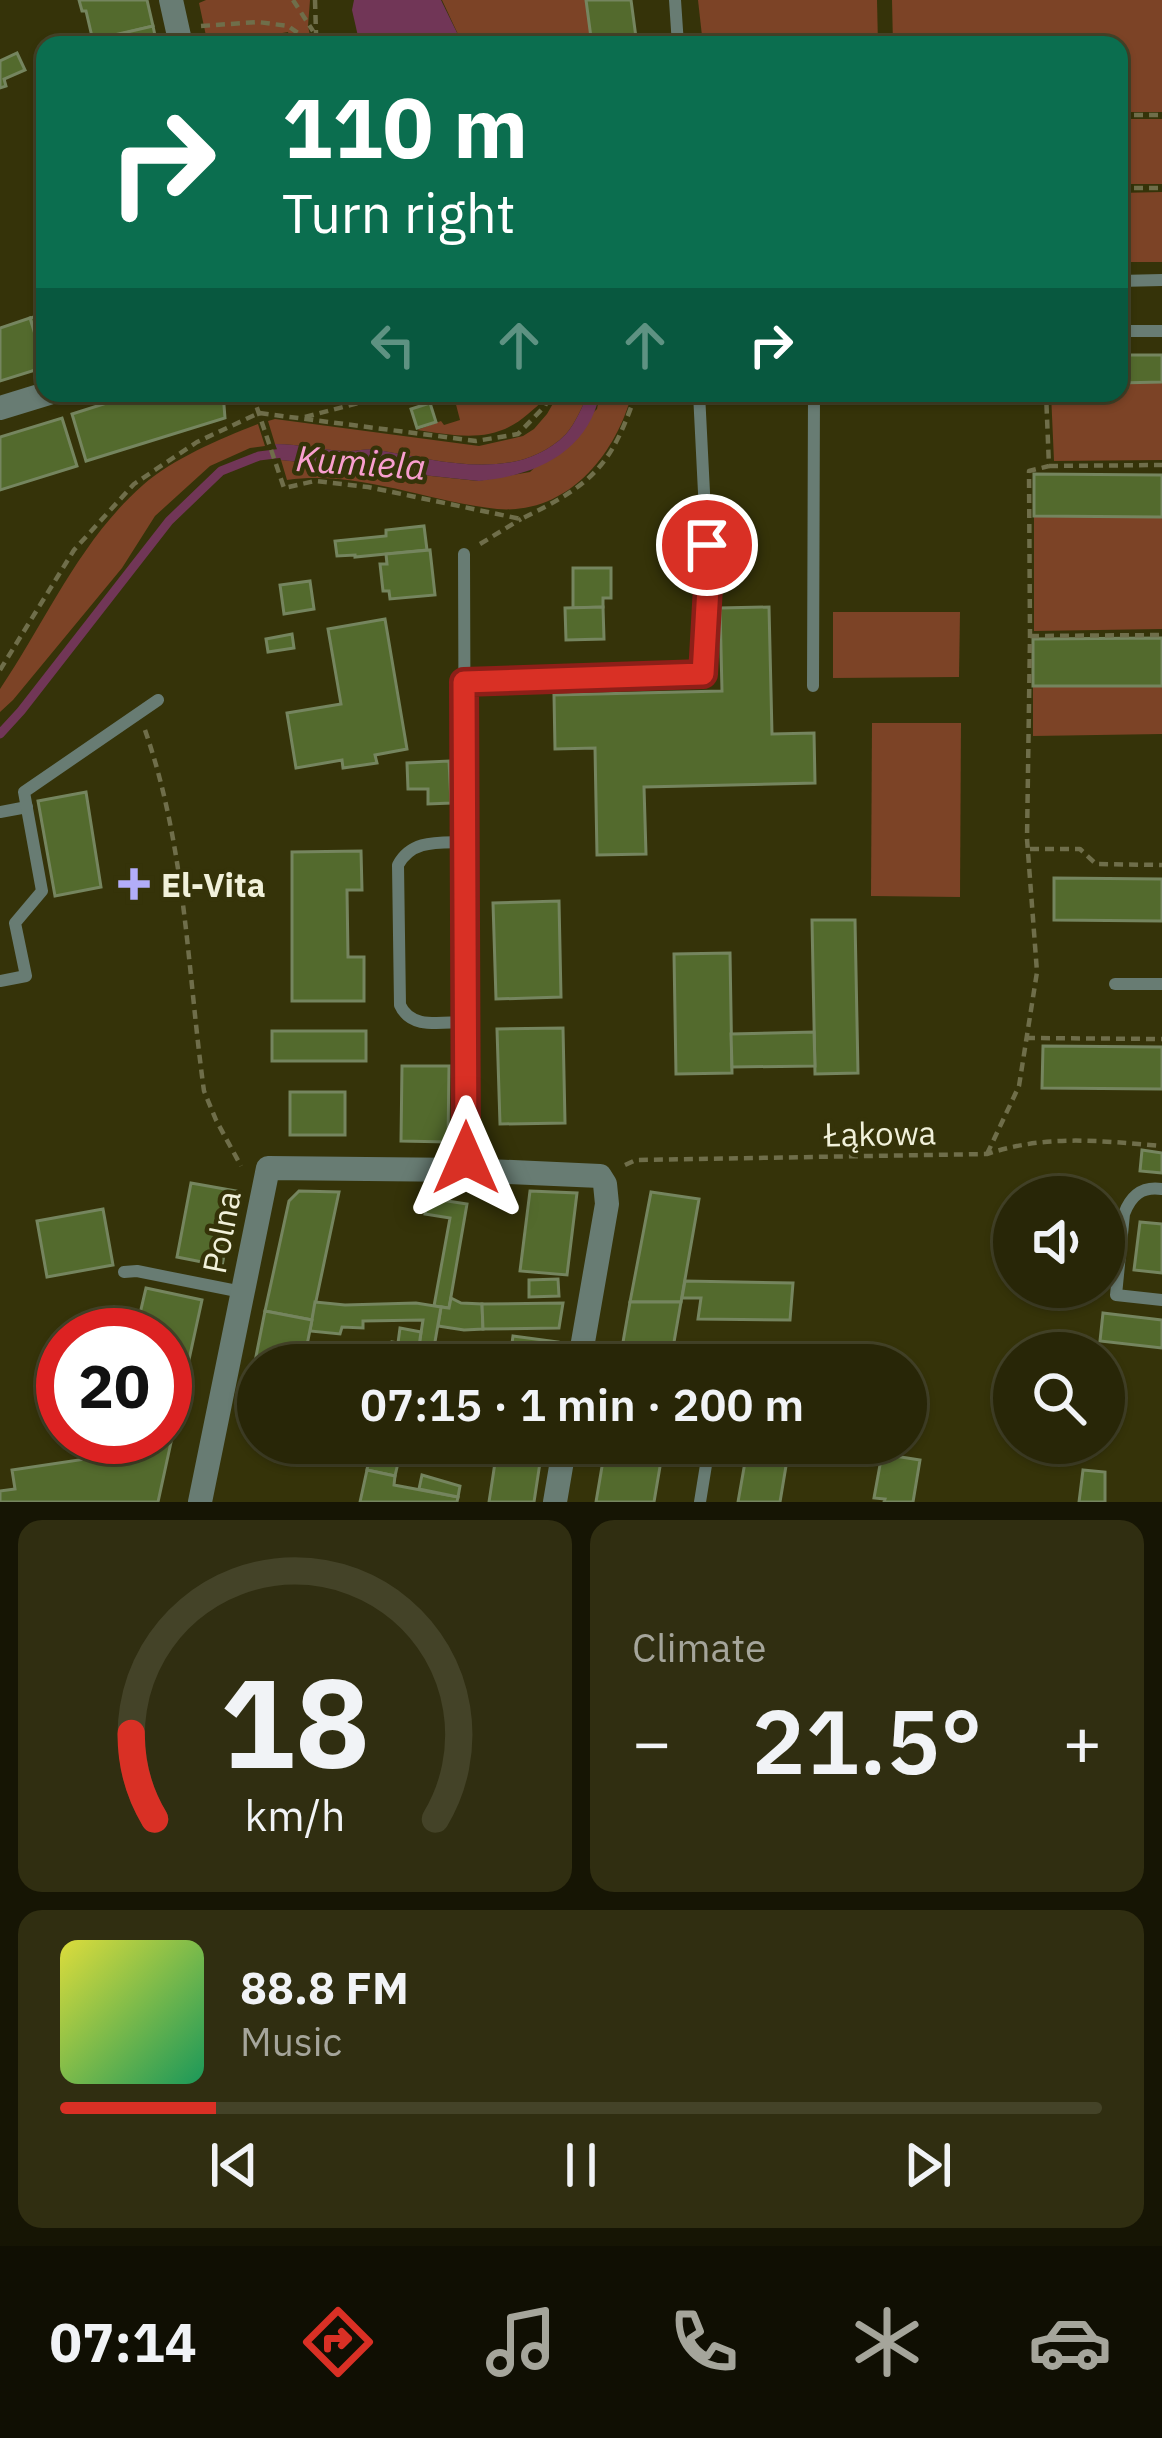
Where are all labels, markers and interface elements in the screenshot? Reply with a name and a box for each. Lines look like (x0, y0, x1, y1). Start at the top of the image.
text: 110 m (282, 72, 528, 181)
icon: right (84, 84, 240, 240)
text: Turn right (282, 178, 516, 248)
icon: left (360, 312, 426, 378)
icon: ahead (486, 312, 552, 378)
icon: ahead (612, 312, 678, 378)
icon: right (738, 312, 804, 378)
water label: Kumiela (294, 434, 428, 490)
pin (656, 494, 758, 596)
icon: arrive (674, 512, 740, 578)
place label: El-Vita (161, 863, 265, 906)
marker: El-Vita (118, 868, 150, 900)
position arrow (403, 1095, 529, 1221)
street label: Łąkowa (823, 1111, 936, 1155)
map controls (993, 1176, 1125, 1464)
button: sound (993, 1176, 1125, 1308)
street label: Polna (192, 1187, 250, 1277)
speed limit sign: 20 (36, 1308, 192, 1464)
button: search (993, 1332, 1125, 1464)
text: 07:15 · 1 min · 200 m (360, 1375, 804, 1433)
text: Climate (632, 1622, 766, 1673)
text: 18 (220, 1640, 370, 1802)
text: 21.5° (751, 1682, 983, 1799)
text: − (632, 1698, 672, 1784)
text: + (1062, 1698, 1102, 1784)
text: km/h (245, 1787, 345, 1843)
text: 88.8 FM (240, 1958, 409, 2016)
text: Music (240, 2016, 342, 2067)
icon: previous (201, 2132, 267, 2198)
icon: pause (548, 2132, 614, 2198)
icon: next (895, 2132, 961, 2198)
icon: directions (296, 2300, 380, 2384)
icon: music (479, 2300, 563, 2384)
icon: phone (662, 2300, 746, 2384)
icon: climate (845, 2300, 929, 2384)
icon: car (1028, 2300, 1112, 2384)
text: 07:14 (50, 2307, 197, 2377)

